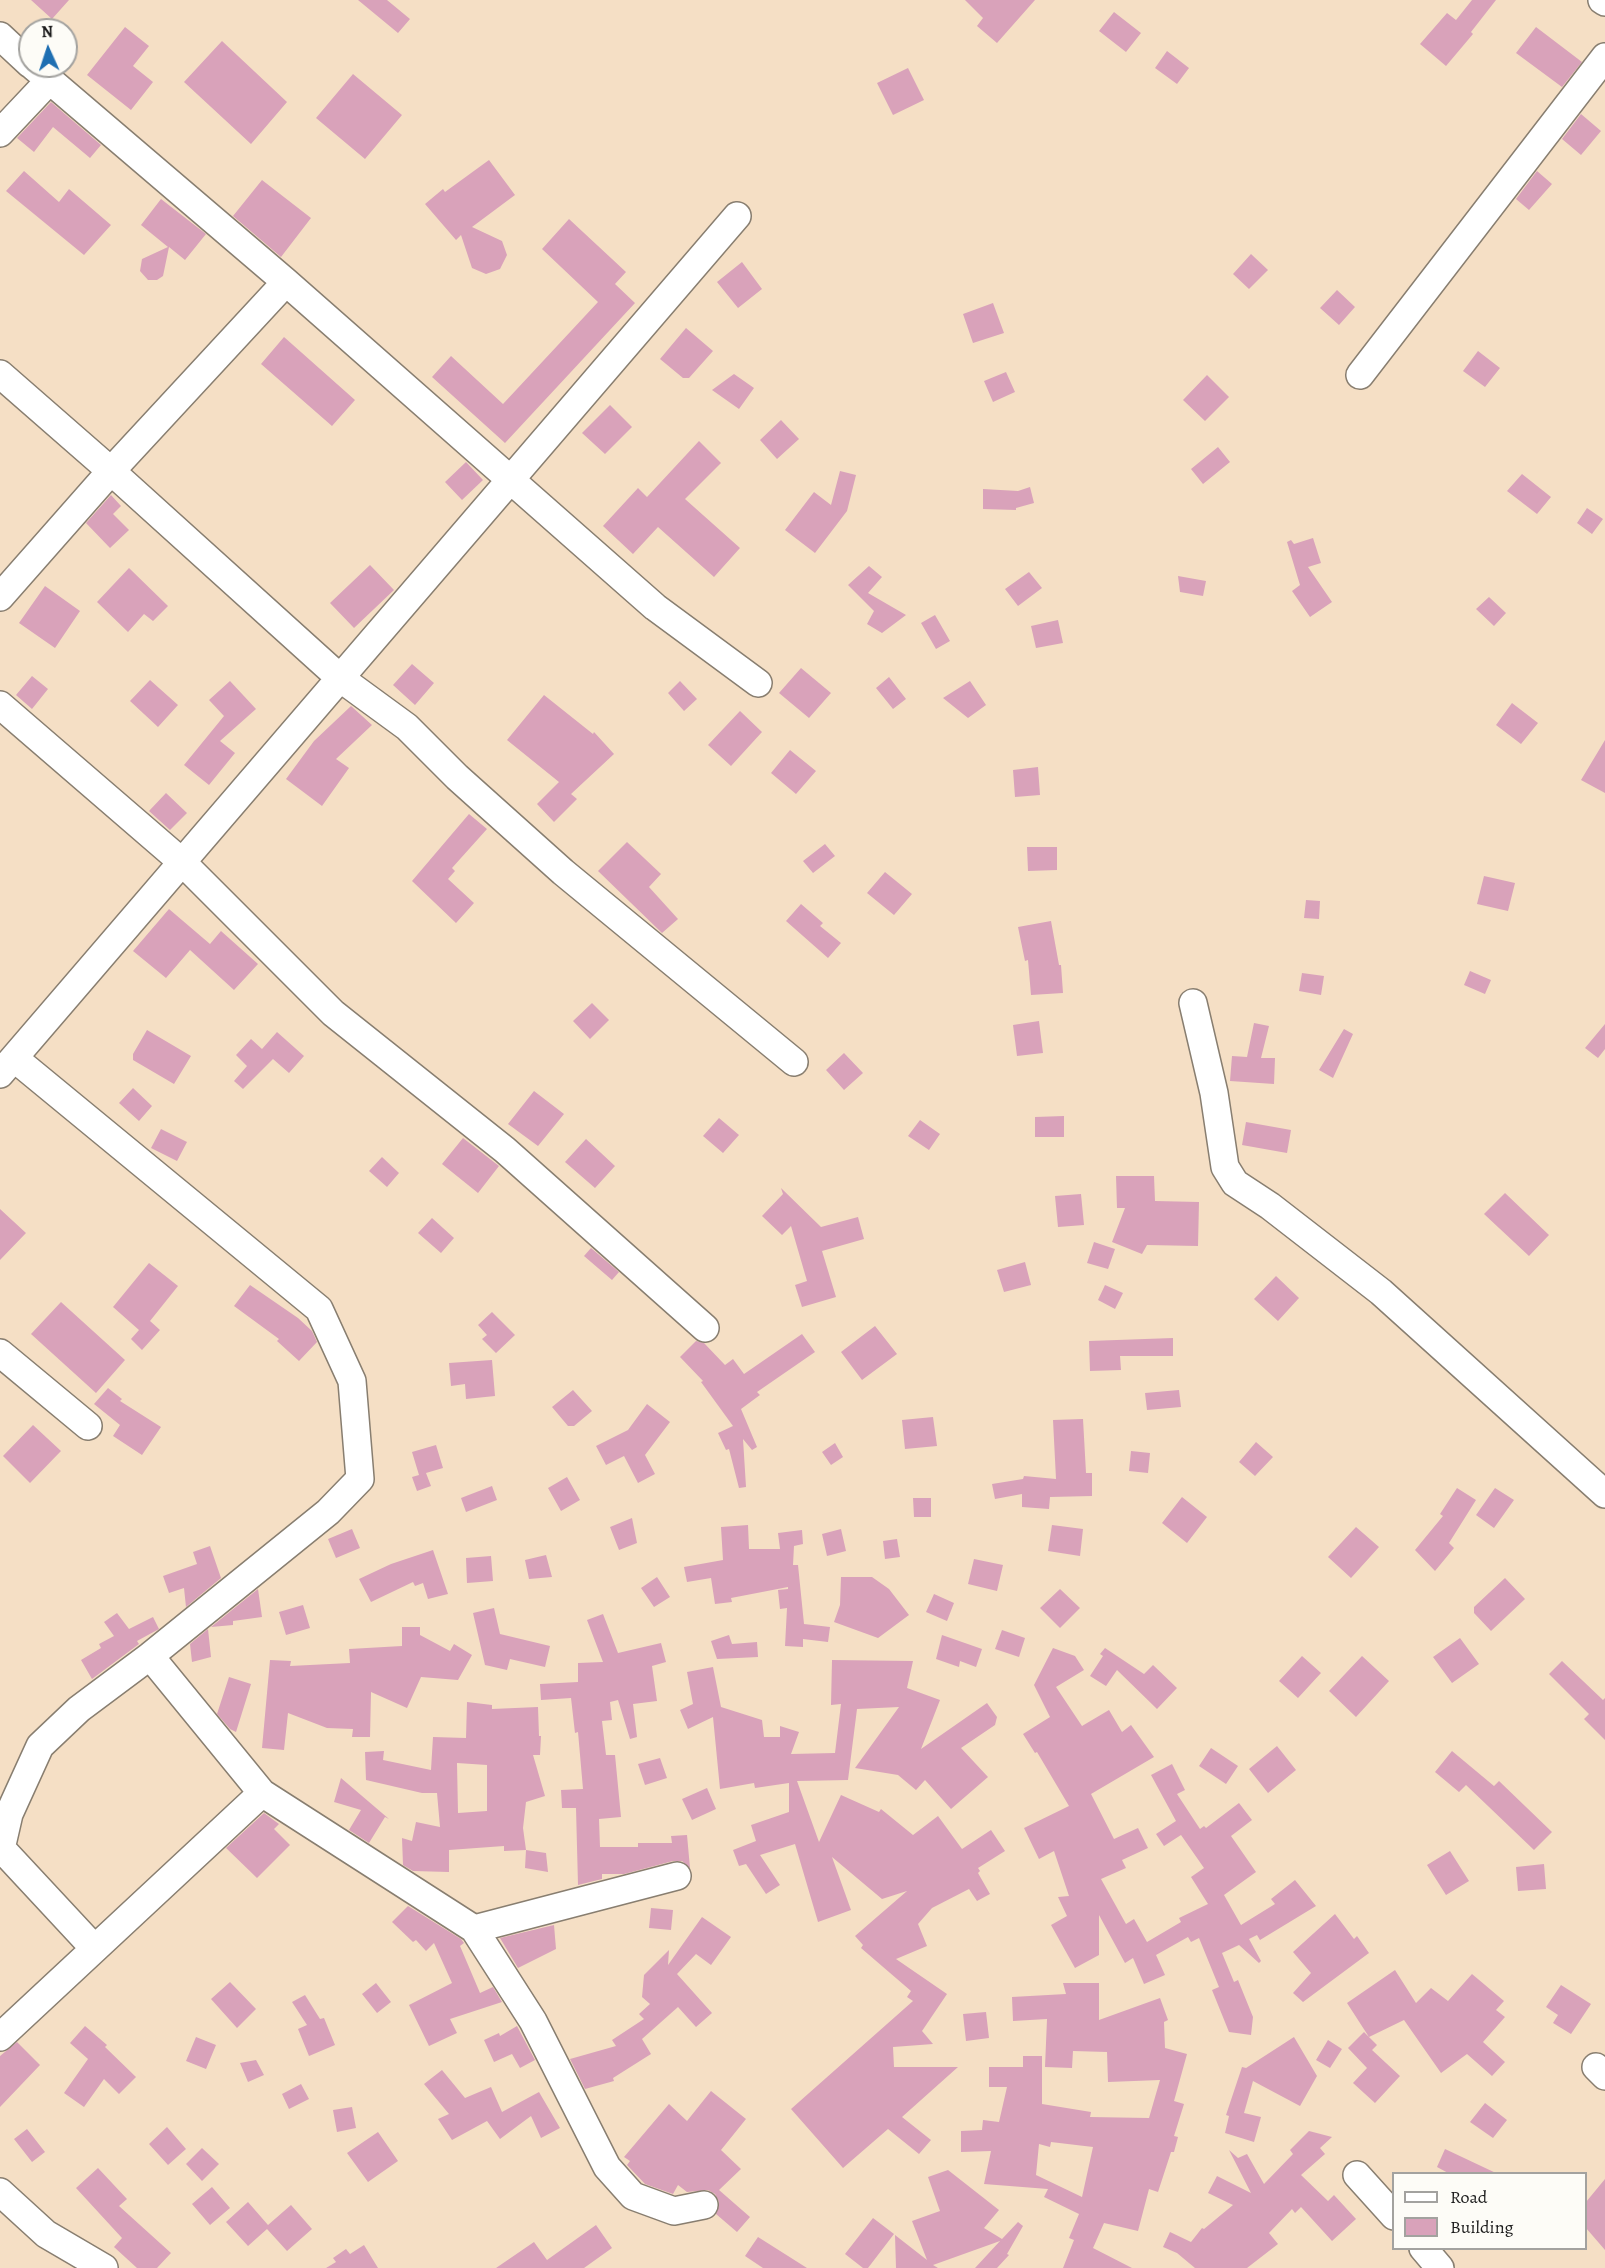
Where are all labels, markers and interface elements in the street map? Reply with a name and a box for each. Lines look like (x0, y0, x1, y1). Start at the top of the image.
north arrow (18, 18, 78, 78)
text: N (41, 21, 54, 43)
legend (1392, 2172, 1587, 2250)
text: Road (1450, 2185, 1487, 2209)
text: Building (1450, 2215, 1514, 2239)

